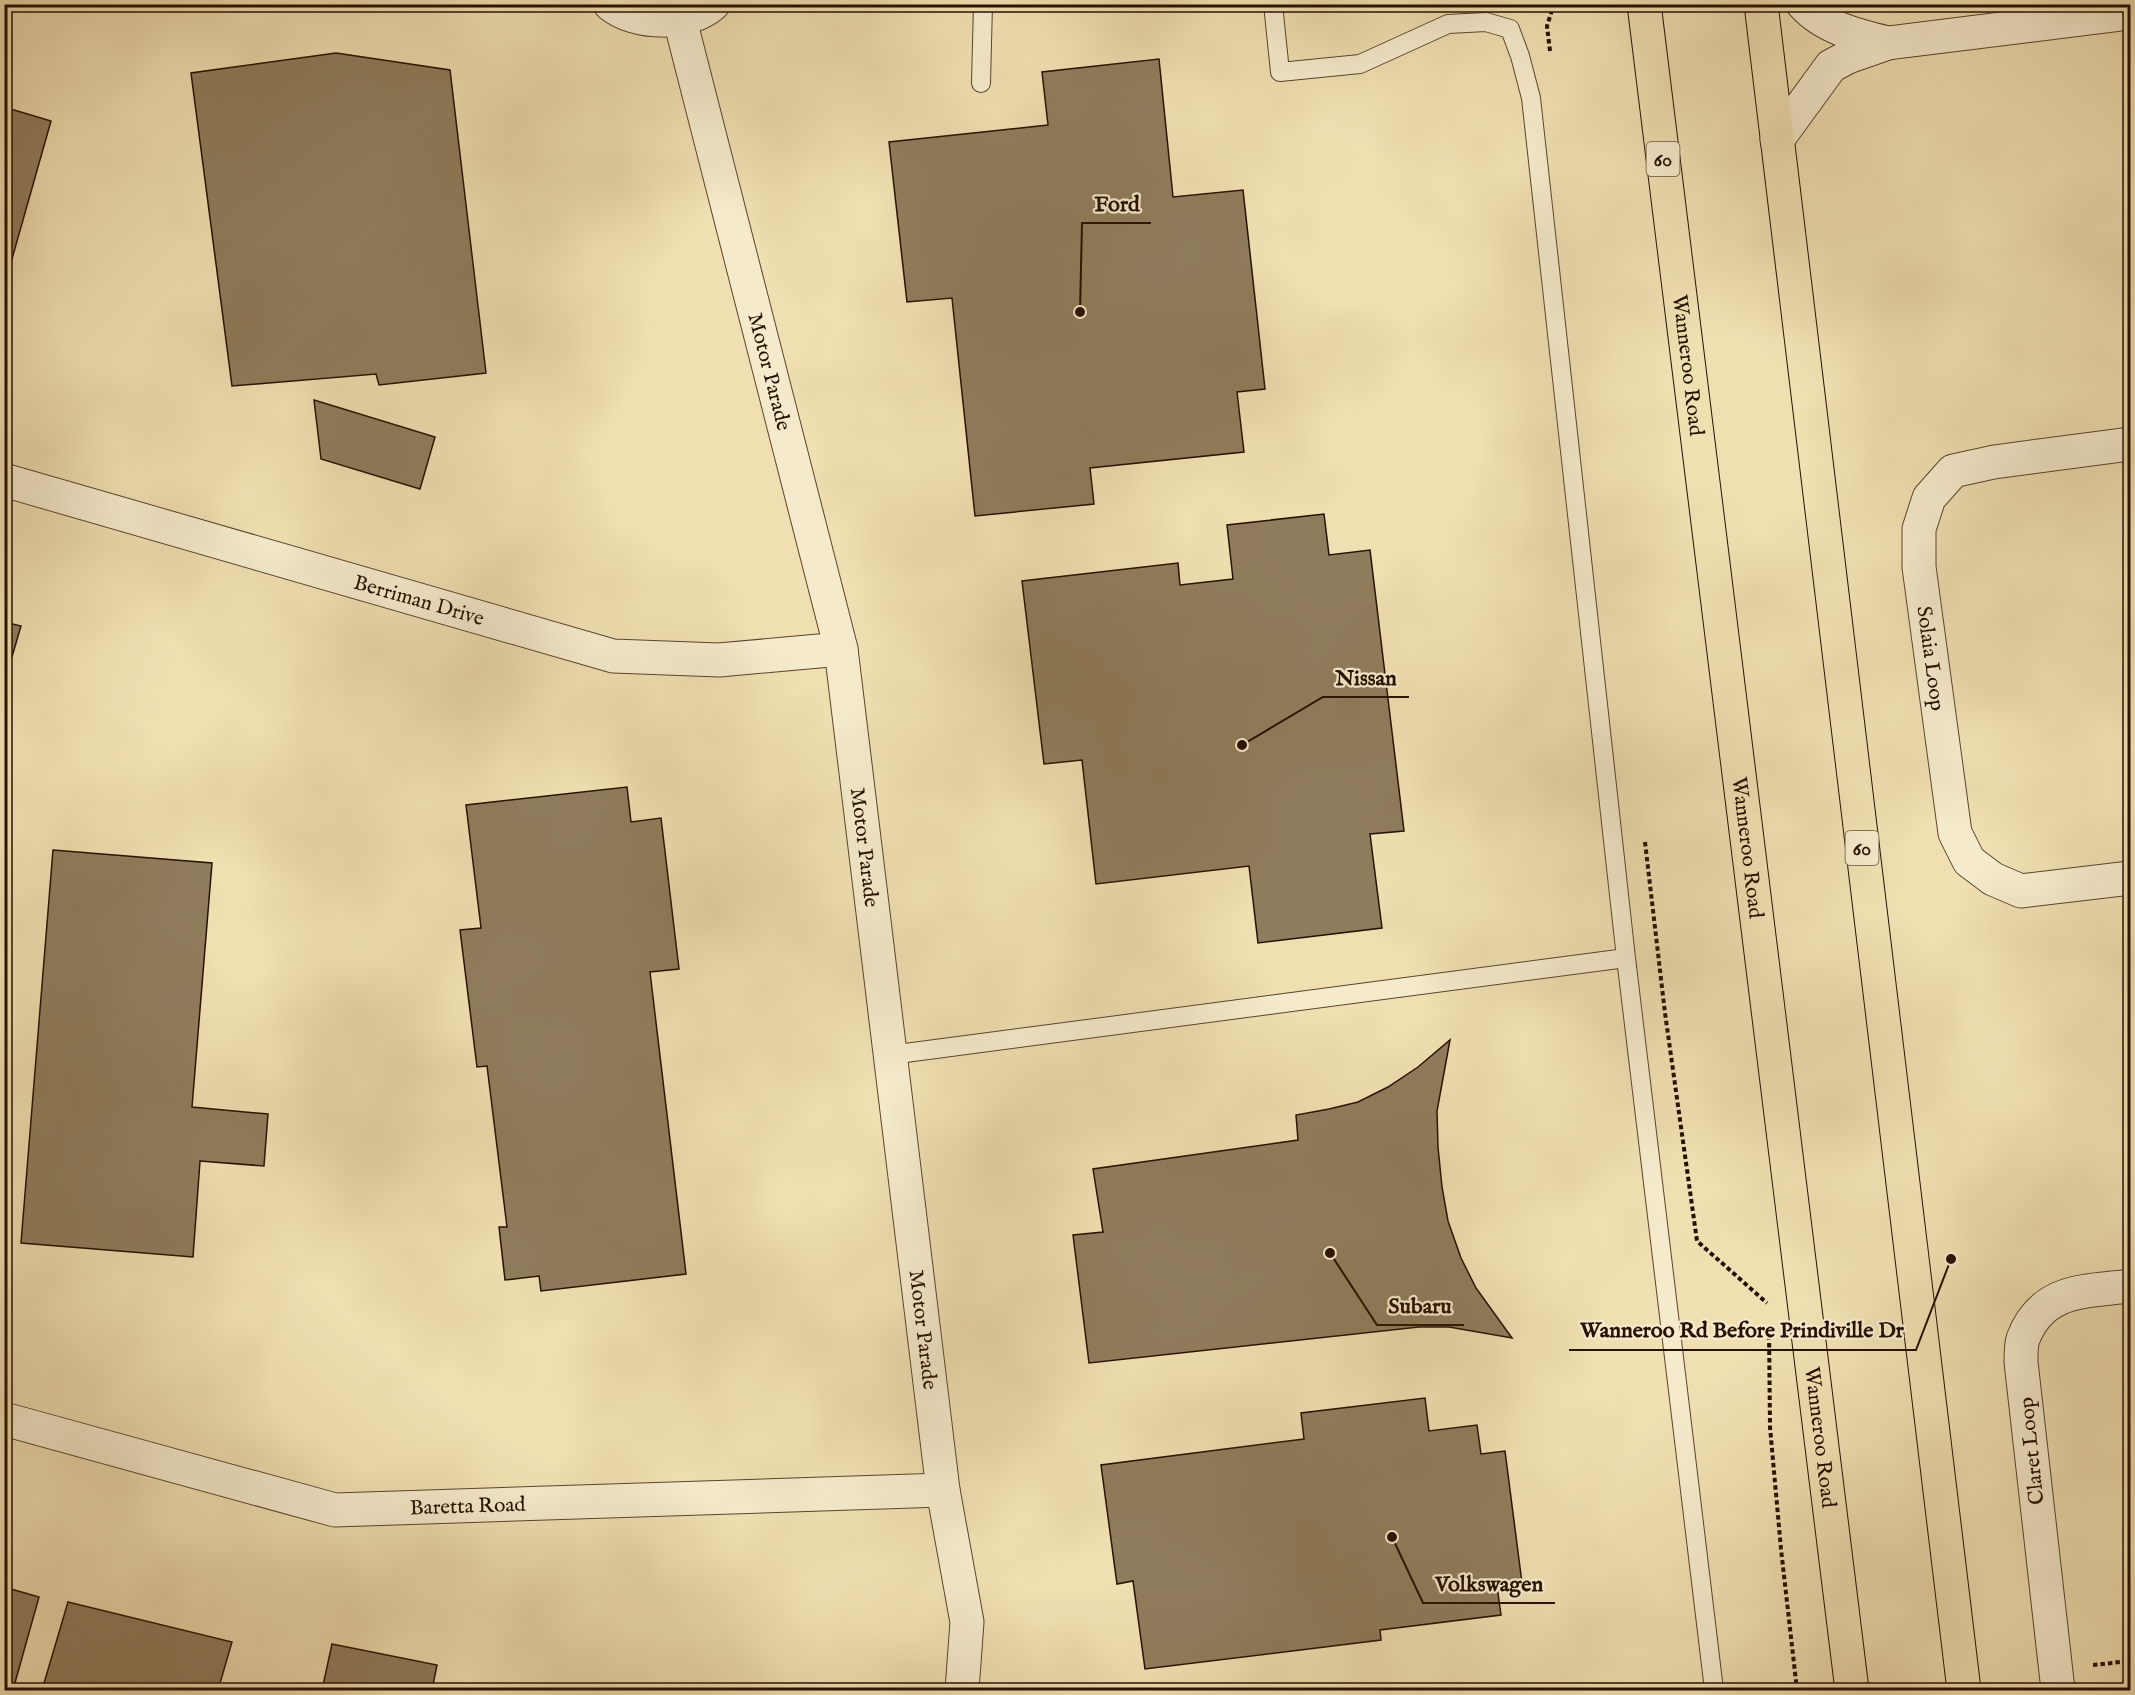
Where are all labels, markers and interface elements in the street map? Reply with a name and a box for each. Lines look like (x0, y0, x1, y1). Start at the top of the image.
road number: 60 (1646, 142, 1680, 176)
callout: Ford (1082, 183, 1151, 223)
text: Ford (1094, 191, 1141, 219)
street label: Wanneroo Road (1665, 293, 1709, 438)
street label: Motor Parade (741, 310, 797, 434)
street label: Berriman Drive (350, 570, 487, 633)
street label: Solaia Loop (1909, 604, 1950, 713)
callout: Nissan (1323, 657, 1409, 697)
text: Nissan (1334, 665, 1397, 693)
street label: Wanneroo Road (1724, 776, 1769, 921)
street label: Motor Parade (843, 786, 884, 909)
road number: 60 (1846, 831, 1878, 865)
street label: Motor Parade (901, 1269, 943, 1392)
callout: Subaru (1377, 1285, 1464, 1325)
text: Subaru (1388, 1293, 1452, 1321)
callout: Wanneroo Rd Before Prindiville Dr (1569, 1310, 1916, 1350)
text: Wanneroo Rd Before Prindiville Dr (1579, 1317, 1905, 1345)
street label: Wanneroo Road (1797, 1365, 1842, 1510)
street label: Claret Loop (2013, 1396, 2052, 1506)
street label: Baretta Road (409, 1492, 527, 1523)
callout: Volkswagen (1423, 1563, 1555, 1603)
text: Volkswagen (1434, 1571, 1543, 1599)

